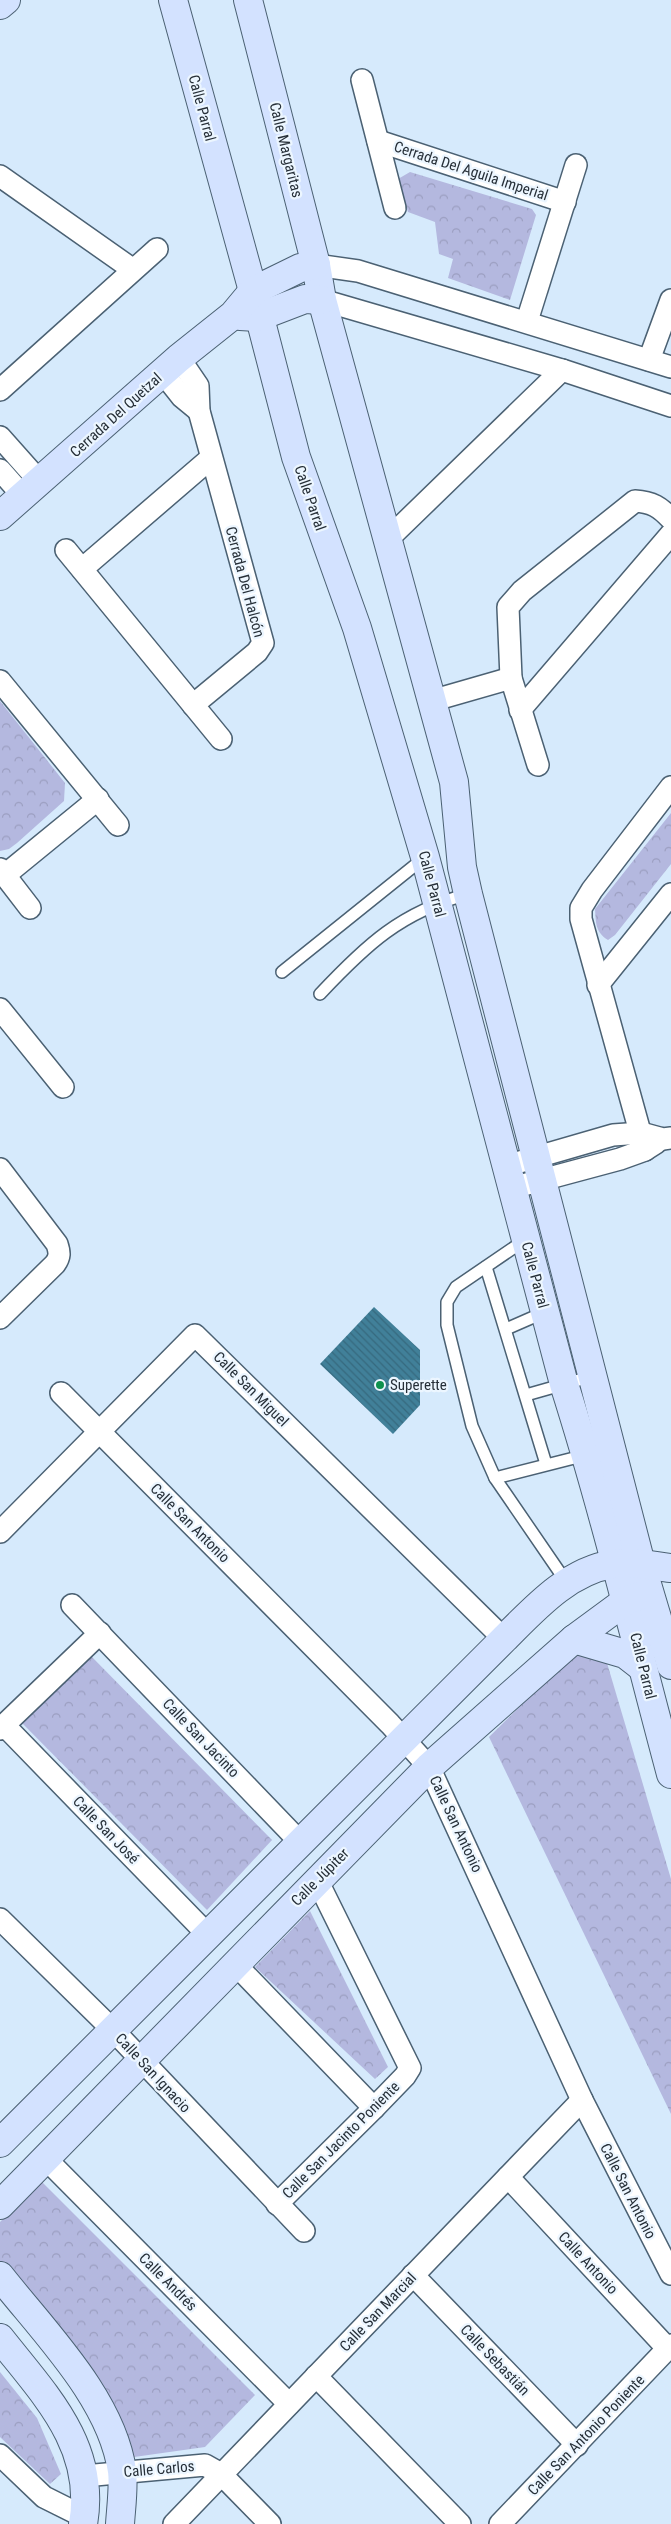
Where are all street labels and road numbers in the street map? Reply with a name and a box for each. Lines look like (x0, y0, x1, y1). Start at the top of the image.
street label: Calle Parral (185, 73, 219, 143)
street label: Calle Margaritas (266, 101, 307, 199)
street label: Cerrada Del Aguila Imperial (392, 138, 550, 204)
street label: Cerrada Del Quetzal (66, 369, 166, 461)
street label: Calle Parral (290, 463, 330, 533)
street label: Cerrada Del Halcón (222, 525, 268, 639)
street label: Calle Parral (415, 849, 449, 919)
street label: Calle Parral (518, 1240, 552, 1310)
street label: Calle San Miguel (210, 1348, 292, 1430)
street label: Calle San Antonio (147, 1480, 233, 1566)
street label: Calle Parral (626, 1631, 660, 1701)
street label: Calle San Jacinto (159, 1695, 243, 1781)
street label: Calle San Antonio (426, 1773, 486, 1875)
street label: Calle San José (69, 1792, 143, 1868)
street label: Calle Júpiter (287, 1844, 353, 1910)
street label: Calle San Ignacio (112, 2029, 194, 2117)
street label: Calle San Jacinto Poniente (279, 2078, 403, 2202)
street label: Calle San Antonio (596, 2140, 660, 2242)
street label: Calle Antonio (554, 2228, 622, 2298)
street label: Calle Andrés (135, 2249, 201, 2315)
street label: Calle San Marcial (336, 2269, 420, 2355)
street label: Calle Sebastián (457, 2321, 533, 2399)
street label: Calle San Antonio Poniente (524, 2371, 648, 2499)
street label: Calle Carlos (123, 2457, 195, 2481)

